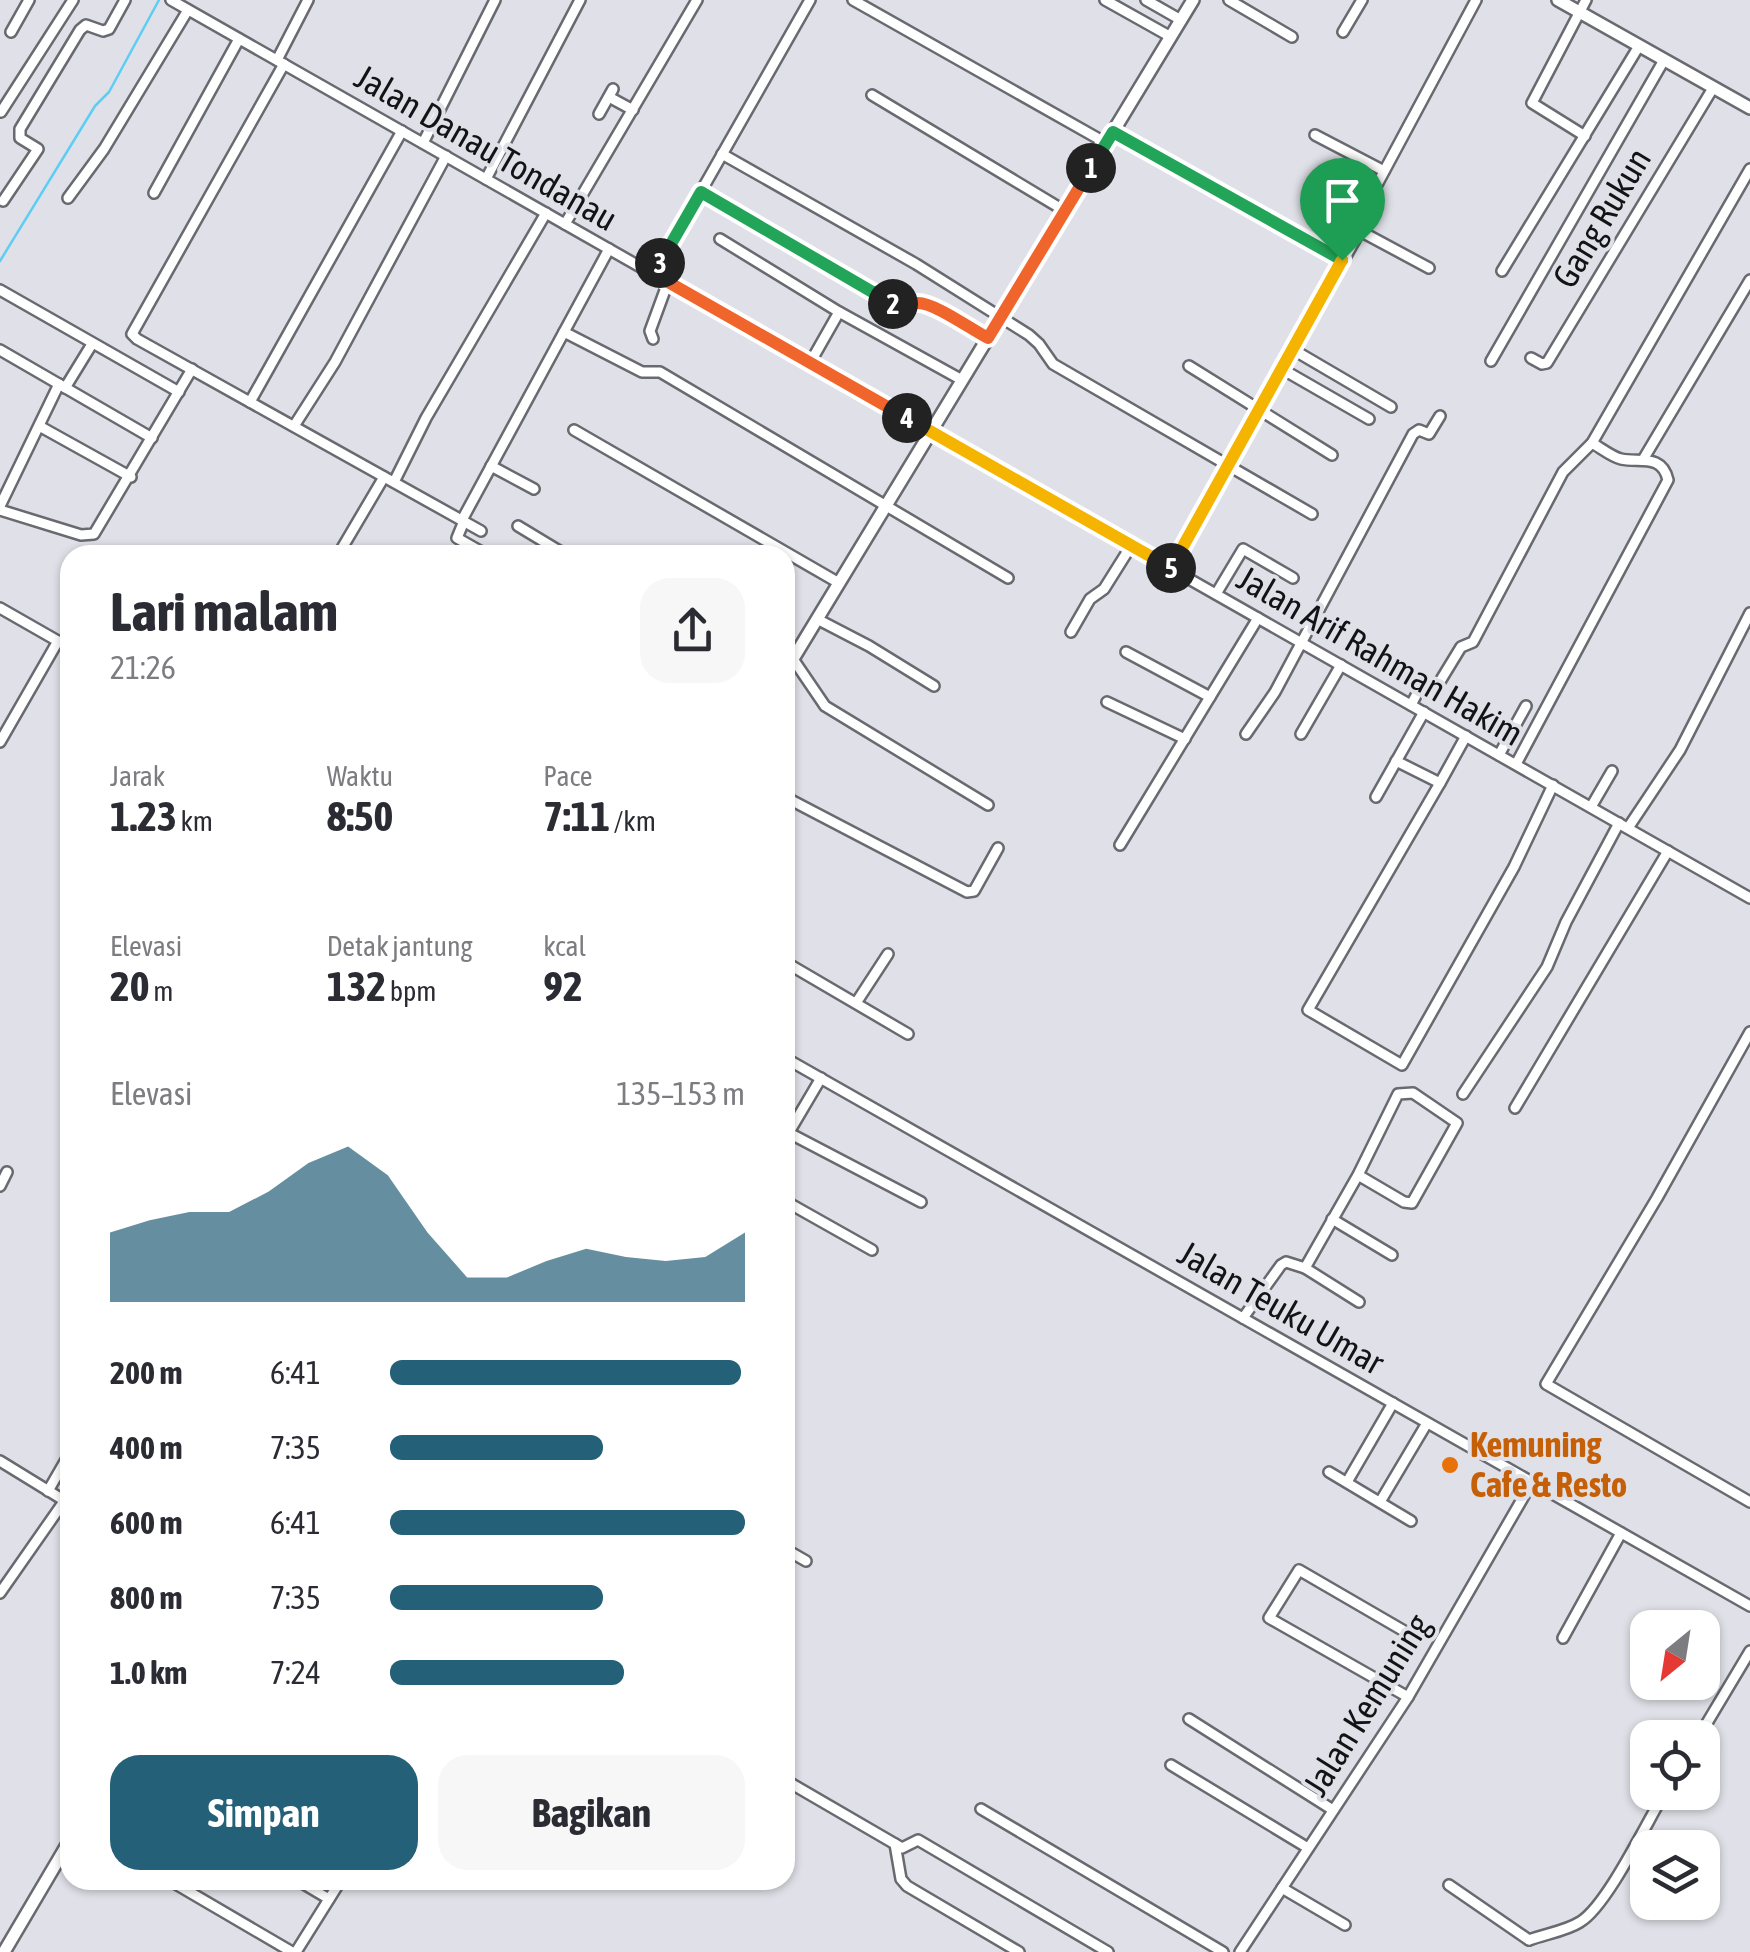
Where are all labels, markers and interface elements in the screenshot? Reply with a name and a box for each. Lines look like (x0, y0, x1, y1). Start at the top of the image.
street label: Jalan Danau Tondanau (349, 56, 624, 238)
street label: Gang Rukun (1544, 141, 1658, 294)
pin: 1 (1066, 143, 1116, 193)
text: 1 (1084, 152, 1098, 184)
pin (1300, 158, 1385, 261)
icon: arrive (1315, 173, 1370, 228)
pin: 3 (635, 238, 685, 288)
text: 3 (653, 247, 667, 279)
pin: 2 (868, 279, 918, 329)
text: 2 (886, 288, 900, 320)
pin: 4 (882, 393, 932, 443)
text: 4 (900, 402, 914, 434)
pin: 5 (1146, 543, 1196, 593)
text: 5 (1164, 552, 1178, 584)
street label: Jalan Arif Rahman Hakim (1231, 557, 1530, 753)
button: share (640, 578, 745, 683)
text: Lari malam (110, 580, 338, 643)
text: 21:26 (110, 649, 176, 686)
text: Jarak (110, 760, 165, 792)
text: Waktu (327, 760, 393, 792)
text: Pace (543, 760, 593, 792)
text: 1.23 (110, 792, 177, 840)
text: 8:50 (327, 792, 393, 840)
text: 7:11 (543, 792, 610, 840)
text: km (177, 805, 213, 837)
text: /km (610, 805, 656, 837)
text: Elevasi (110, 930, 182, 962)
text: Detak jantung (327, 930, 473, 962)
text: kcal (543, 930, 586, 962)
text: 20 (110, 962, 149, 1010)
text: 132 (327, 962, 386, 1010)
text: 92 (543, 962, 583, 1010)
text: m (149, 975, 173, 1007)
text: bpm (386, 975, 436, 1007)
text: Elevasi (110, 1075, 192, 1112)
text: 135–153 m (616, 1075, 745, 1112)
street label: Jalan Teuku Umar (1172, 1232, 1392, 1382)
text: 200 m (110, 1354, 183, 1391)
text: 6:41 (270, 1354, 321, 1391)
place label: Kemuning Cafe & Resto (1470, 1424, 1627, 1504)
text: 400 m (110, 1429, 183, 1466)
text: 7:35 (270, 1429, 321, 1466)
marker: Kemuning Cafe & Resto (1439, 1454, 1461, 1476)
text: 600 m (110, 1504, 183, 1541)
text: 6:41 (270, 1504, 321, 1541)
text: 800 m (110, 1579, 183, 1616)
text: 7:35 (270, 1579, 321, 1616)
street label: Jalan Kemuning (1295, 1606, 1438, 1803)
north arrow (1630, 1610, 1720, 1700)
map controls (1630, 1610, 1720, 1920)
text: 1.0 km (110, 1654, 187, 1691)
text: 7:24 (270, 1654, 321, 1691)
button: locate (1630, 1720, 1720, 1810)
button: Simpan (110, 1755, 418, 1870)
button: Bagikan (438, 1755, 745, 1870)
button: layers (1630, 1830, 1720, 1920)

